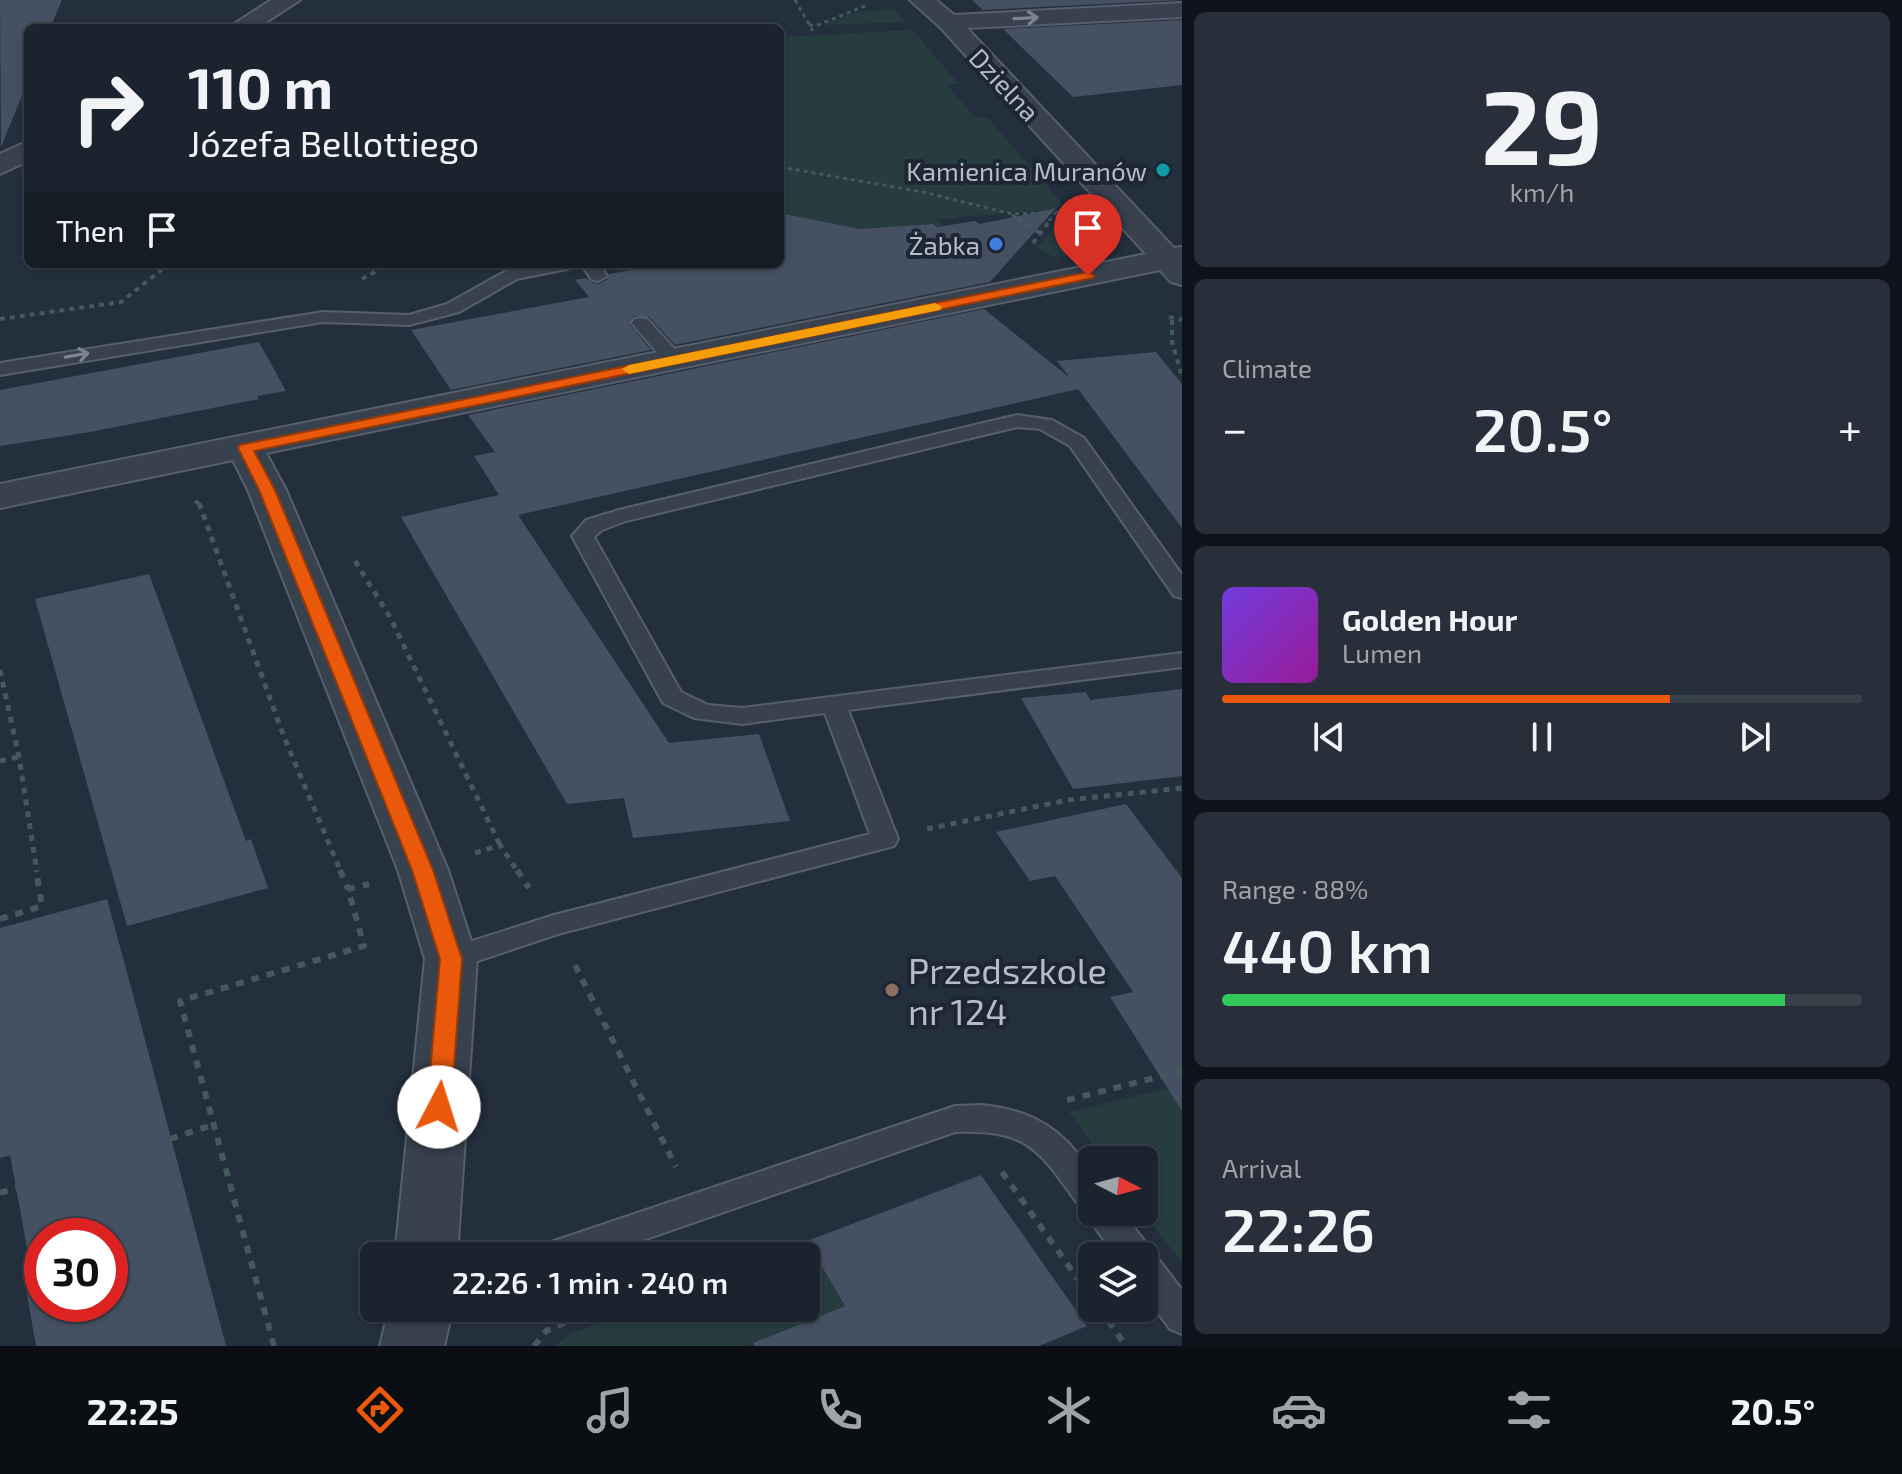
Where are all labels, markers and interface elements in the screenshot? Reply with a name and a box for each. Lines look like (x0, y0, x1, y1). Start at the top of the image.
one-way arrow (1012, 10, 1039, 25)
street label: Dzielna (964, 41, 1046, 127)
text: 110 m (188, 53, 333, 120)
icon: right (56, 56, 160, 160)
text: 29 (1481, 61, 1603, 186)
text: Józefa Bellottiego (188, 121, 479, 164)
place label: Kamienica Muranów (906, 155, 1147, 186)
marker: Kamienica Muranów (1154, 161, 1172, 179)
text: km/h (1510, 176, 1574, 207)
pin (1054, 194, 1122, 276)
icon: arrive (1066, 206, 1110, 250)
icon: arrive (140, 208, 184, 252)
text: Then (56, 212, 124, 248)
place label: Żabka (909, 229, 980, 260)
marker: Żabka (987, 235, 1005, 253)
one-way arrow (64, 347, 89, 362)
text: Climate (1222, 352, 1312, 383)
text: 20.5° (1473, 392, 1613, 464)
text: − (1222, 401, 1248, 454)
text: + (1838, 401, 1862, 454)
text: Golden Hour (1342, 601, 1517, 637)
text: Lumen (1342, 637, 1422, 668)
icon: previous (1307, 715, 1351, 759)
icon: pause (1520, 715, 1564, 759)
icon: next (1733, 715, 1777, 759)
text: Range · 88% (1222, 873, 1368, 904)
text: 440 km (1222, 913, 1433, 985)
place label: Przedszkole nr 124 (908, 948, 1107, 1032)
marker: Przedszkole nr 124 (883, 981, 901, 999)
position arrow (397, 1065, 481, 1149)
north arrow (1078, 1146, 1158, 1226)
map controls (1078, 1146, 1158, 1322)
text: Arrival (1222, 1152, 1301, 1183)
text: 22:26 (1222, 1192, 1375, 1264)
speed limit sign: 30 (24, 1218, 128, 1322)
button: layers (1078, 1242, 1158, 1322)
text: 22:26 · 1 min · 240 m (452, 1264, 728, 1300)
icon: directions (352, 1382, 408, 1438)
icon: music (582, 1382, 638, 1438)
icon: phone (812, 1382, 868, 1438)
icon: climate (1041, 1382, 1097, 1438)
icon: car (1271, 1382, 1327, 1438)
icon: filters (1501, 1382, 1557, 1438)
text: 22:25 (87, 1389, 179, 1432)
text: 20.5° (1730, 1389, 1815, 1432)

